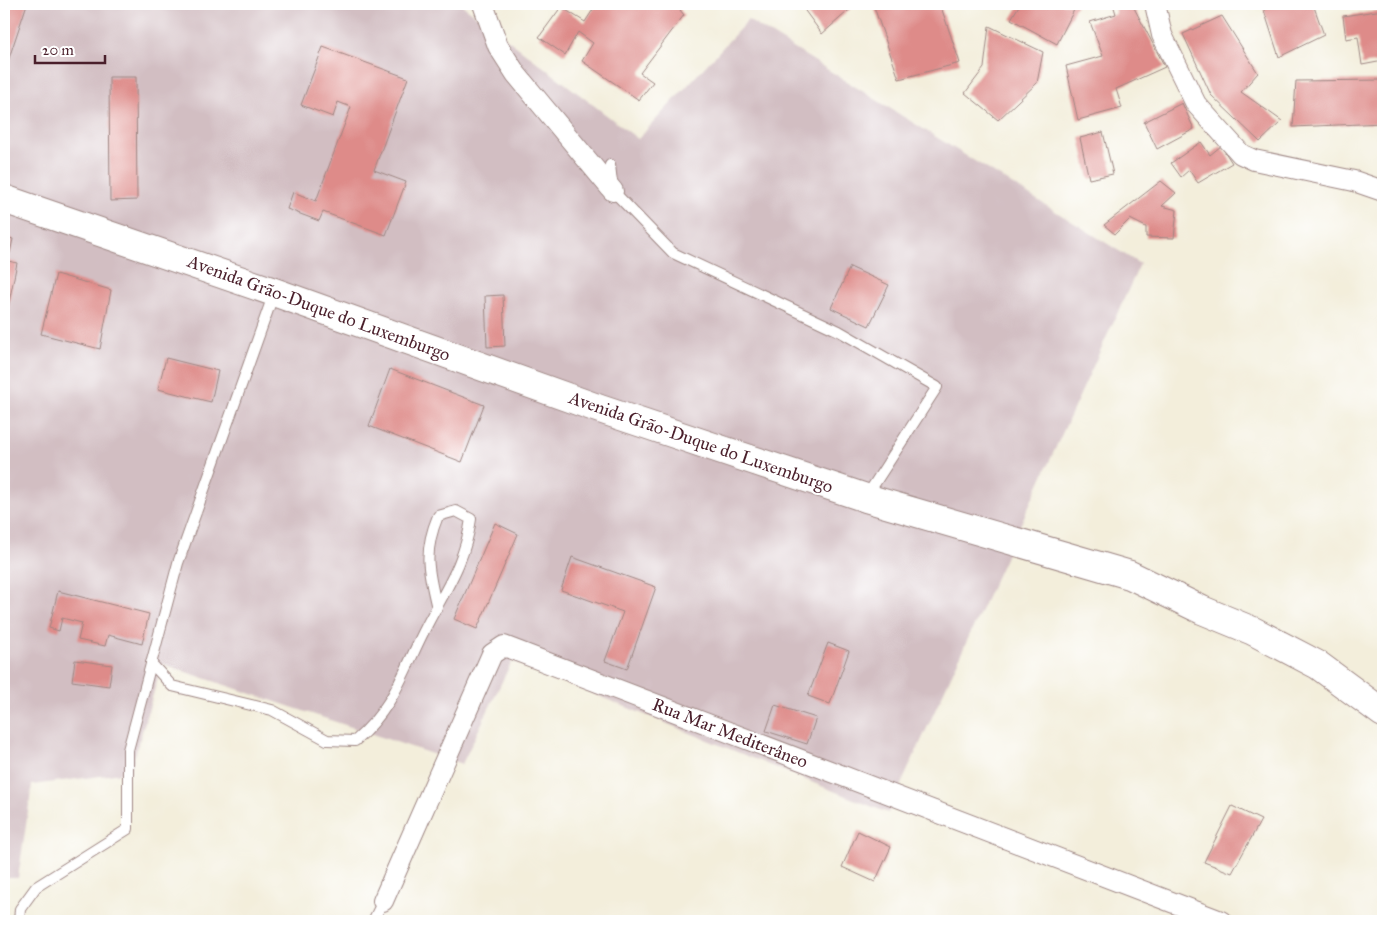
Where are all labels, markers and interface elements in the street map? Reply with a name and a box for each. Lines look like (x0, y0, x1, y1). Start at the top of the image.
scale bar (35, 32, 105, 64)
text: 20 m (42, 41, 74, 59)
street label: Avenida Grão-Duque do Luxemburgo (183, 250, 453, 367)
street label: Avenida Grão-Duque do Luxemburgo (565, 386, 836, 499)
street label: Rua Mar Mediterâneo (649, 693, 811, 773)

